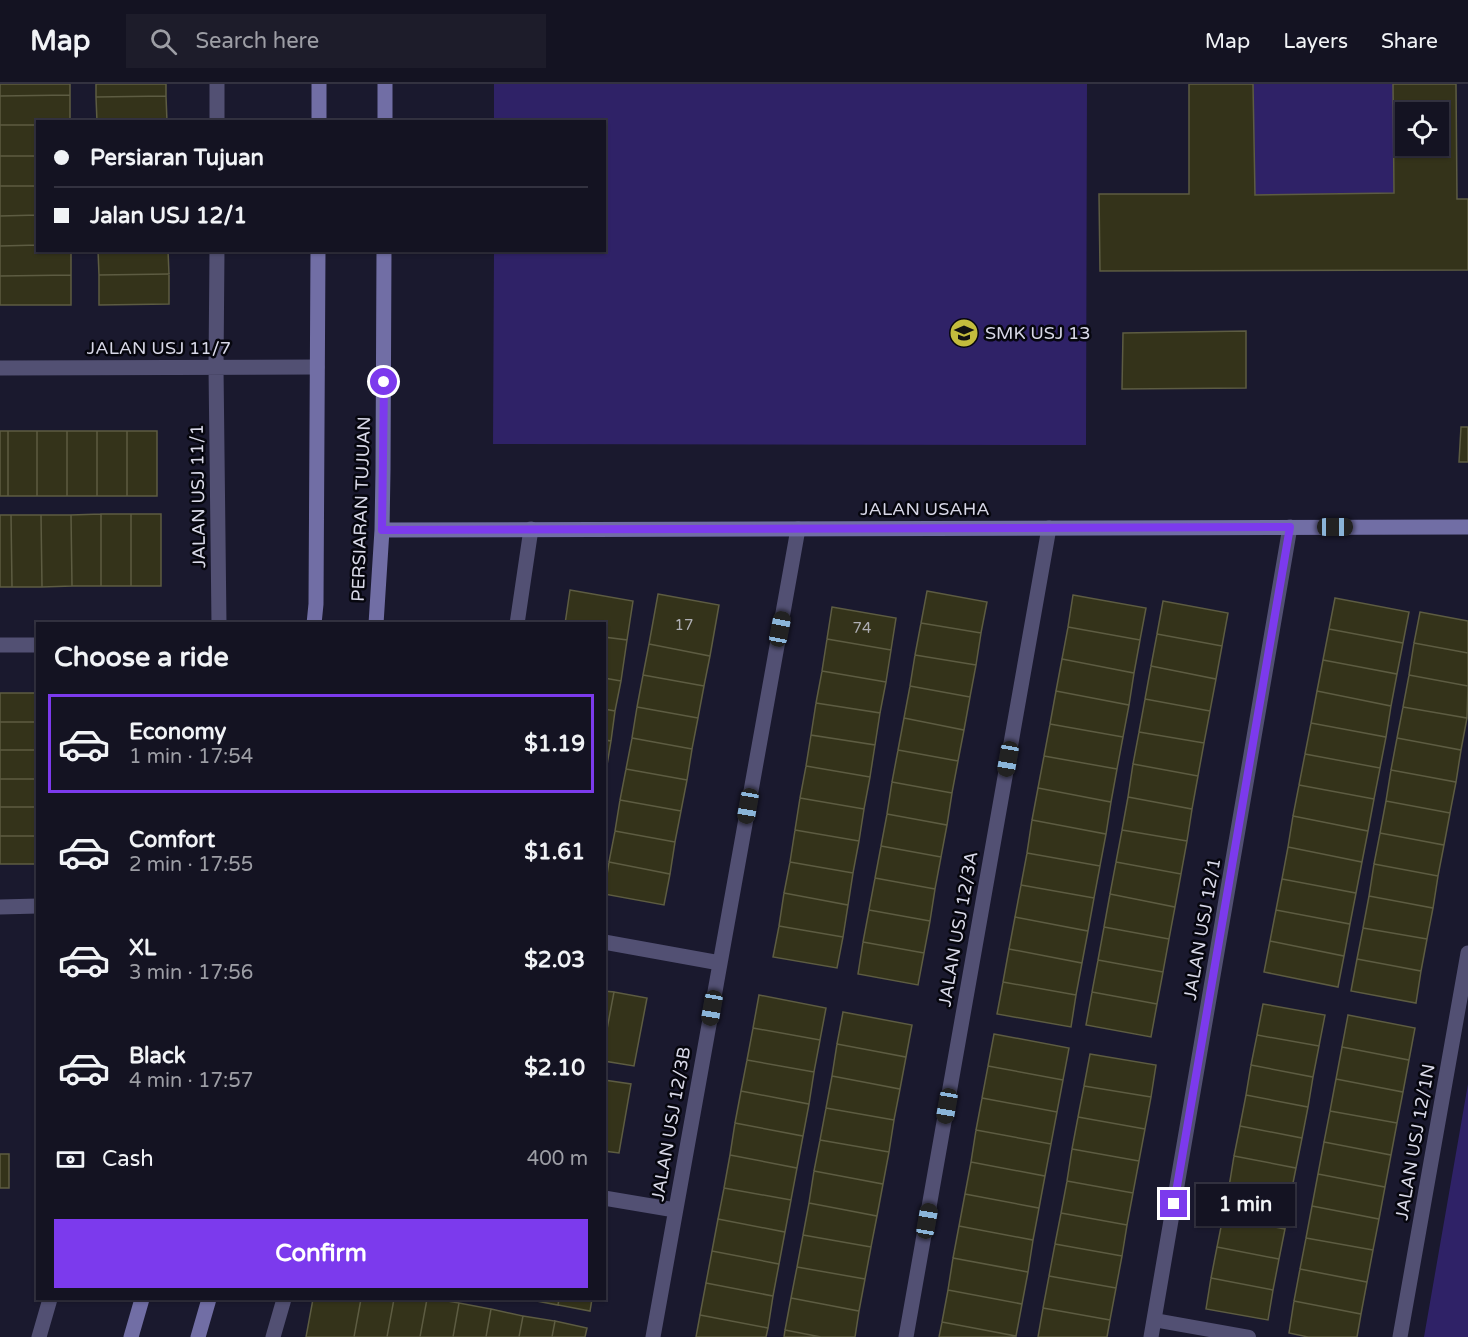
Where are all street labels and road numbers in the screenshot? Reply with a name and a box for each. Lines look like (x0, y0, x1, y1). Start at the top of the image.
street label: JALAN USJ 11/7 (87, 337, 231, 359)
street label: PERSIARAN TUJUAN (347, 416, 375, 602)
street label: JALAN USJ 11/1 (186, 424, 210, 568)
street label: JALAN USAHA (860, 498, 990, 520)
street label: JALAN USJ 12/3A (933, 850, 983, 1008)
street label: JALAN USJ 12/1 (1179, 856, 1225, 1002)
street label: JALAN USJ 12/3B (647, 1045, 695, 1203)
street label: JALAN USJ 12/1N (1390, 1062, 1440, 1222)

